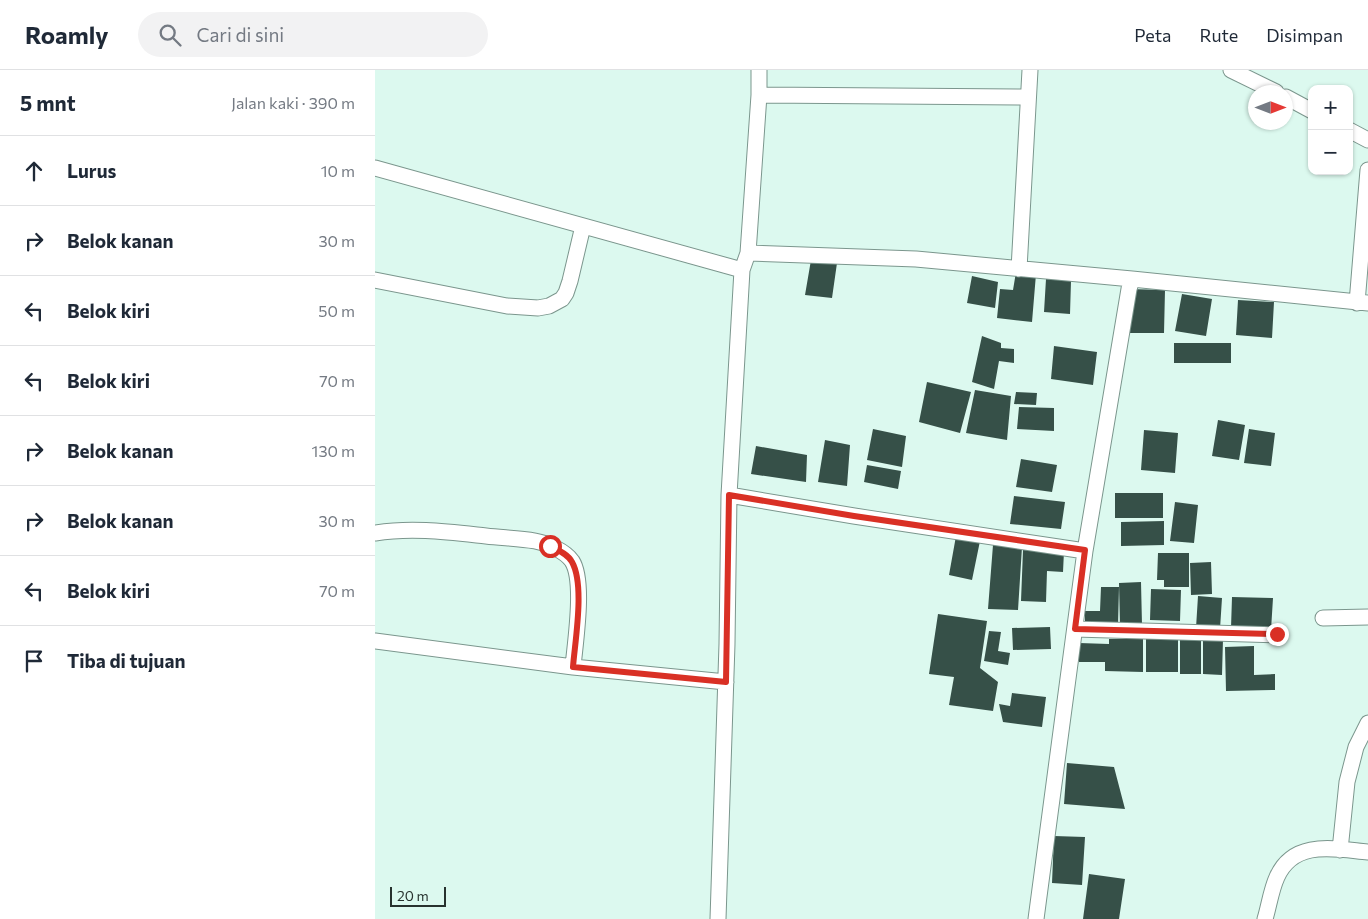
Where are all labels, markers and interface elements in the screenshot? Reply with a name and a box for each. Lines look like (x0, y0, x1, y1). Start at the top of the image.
search box (138, 12, 488, 57)
text: Roamly (25, 20, 108, 49)
icon: search (156, 21, 184, 49)
text: Cari di sini (196, 23, 284, 46)
text: Peta (1134, 24, 1171, 46)
text: Rute (1199, 24, 1238, 46)
text: Disimpan (1266, 24, 1343, 46)
north arrow (1248, 85, 1293, 130)
map controls (1308, 85, 1353, 175)
button: + (1308, 85, 1353, 130)
text: 5 mnt (20, 90, 76, 115)
text: Jalan kaki · 390 m (231, 93, 355, 112)
button: − (1308, 130, 1353, 175)
icon: ahead (20, 157, 48, 185)
text: Lurus (67, 159, 116, 182)
text: 10 m (321, 161, 355, 180)
icon: right (20, 227, 48, 255)
text: Belok kanan (67, 229, 174, 252)
text: 30 m (318, 231, 355, 250)
icon: left (20, 297, 48, 325)
text: Belok kiri (67, 299, 150, 322)
text: 50 m (318, 301, 355, 320)
icon: left (20, 367, 48, 395)
text: Belok kiri (67, 369, 150, 392)
text: 70 m (319, 371, 355, 390)
icon: right (20, 437, 48, 465)
text: Belok kanan (67, 439, 174, 462)
text: 130 m (312, 441, 355, 460)
icon: right (20, 507, 48, 535)
text: Belok kanan (67, 509, 174, 532)
text: 30 m (318, 511, 355, 530)
route start (539, 535, 562, 558)
icon: left (20, 577, 48, 605)
text: Belok kiri (67, 579, 150, 602)
text: 70 m (319, 581, 355, 600)
route end (1266, 623, 1289, 646)
icon: arrive (20, 647, 48, 675)
text: Tiba di tujuan (67, 649, 185, 672)
scale bar (390, 884, 446, 907)
text: 20 m (397, 887, 429, 904)

